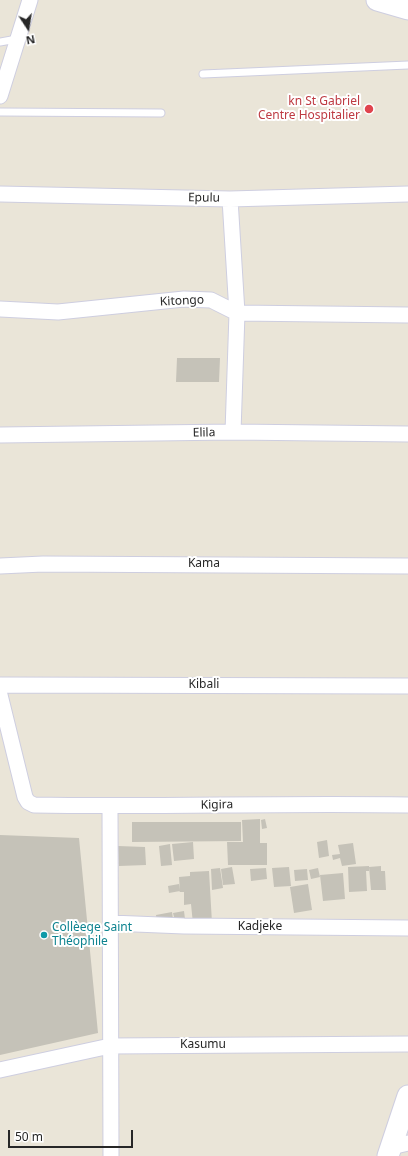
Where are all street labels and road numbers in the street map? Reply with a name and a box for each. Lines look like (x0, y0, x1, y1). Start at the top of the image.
street label: Epulu (188, 191, 220, 205)
street label: Kitongo (160, 293, 204, 309)
street label: Elila (193, 426, 215, 440)
street label: Kama (188, 557, 220, 571)
street label: Kibali (189, 678, 219, 692)
street label: Kigira (201, 798, 233, 812)
street label: Kadjeke (238, 920, 282, 934)
street label: Kasumu (180, 1038, 226, 1052)

